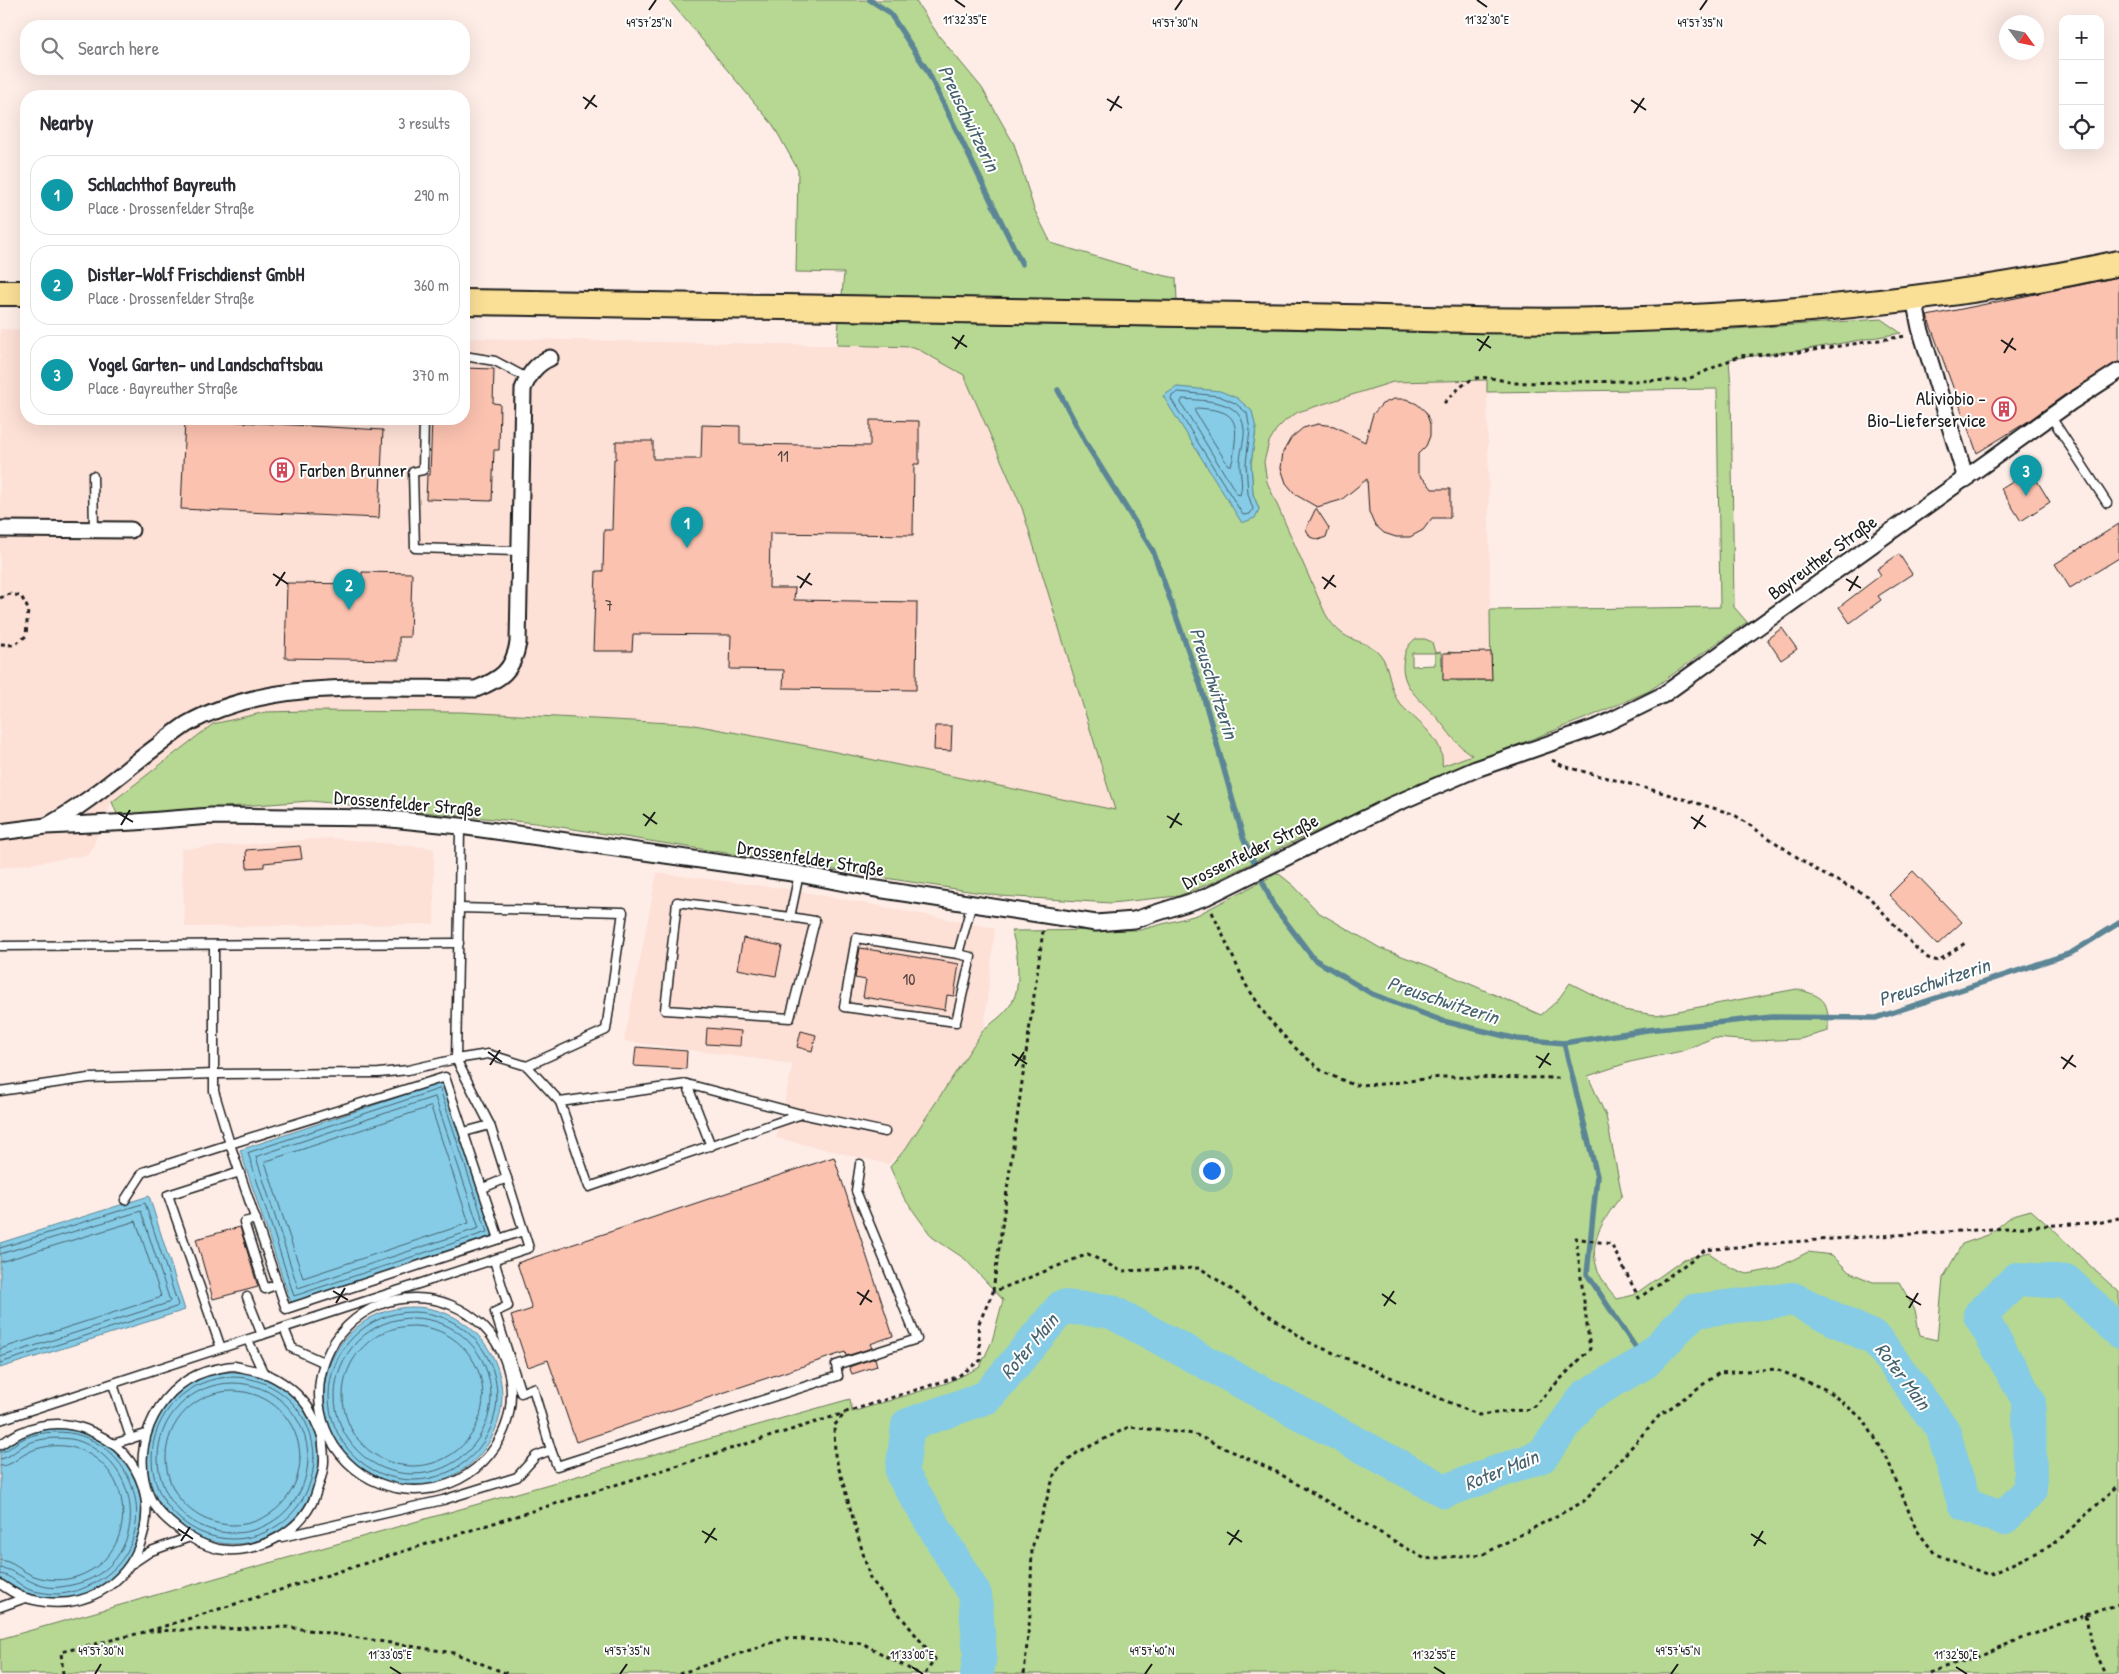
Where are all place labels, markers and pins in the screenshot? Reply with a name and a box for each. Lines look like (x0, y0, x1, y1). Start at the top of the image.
place label: Aliviobio - Bio-Lieferservice (1867, 385, 1986, 433)
building icon: Aliviobio - Bio-Lieferservice (1991, 396, 2017, 422)
pin: 3 (2010, 455, 2042, 496)
building icon: Farben Brunner (269, 457, 295, 483)
place label: Farben Brunner (299, 457, 408, 483)
pin: 1 (671, 507, 703, 548)
pin: 2 (333, 569, 365, 610)

